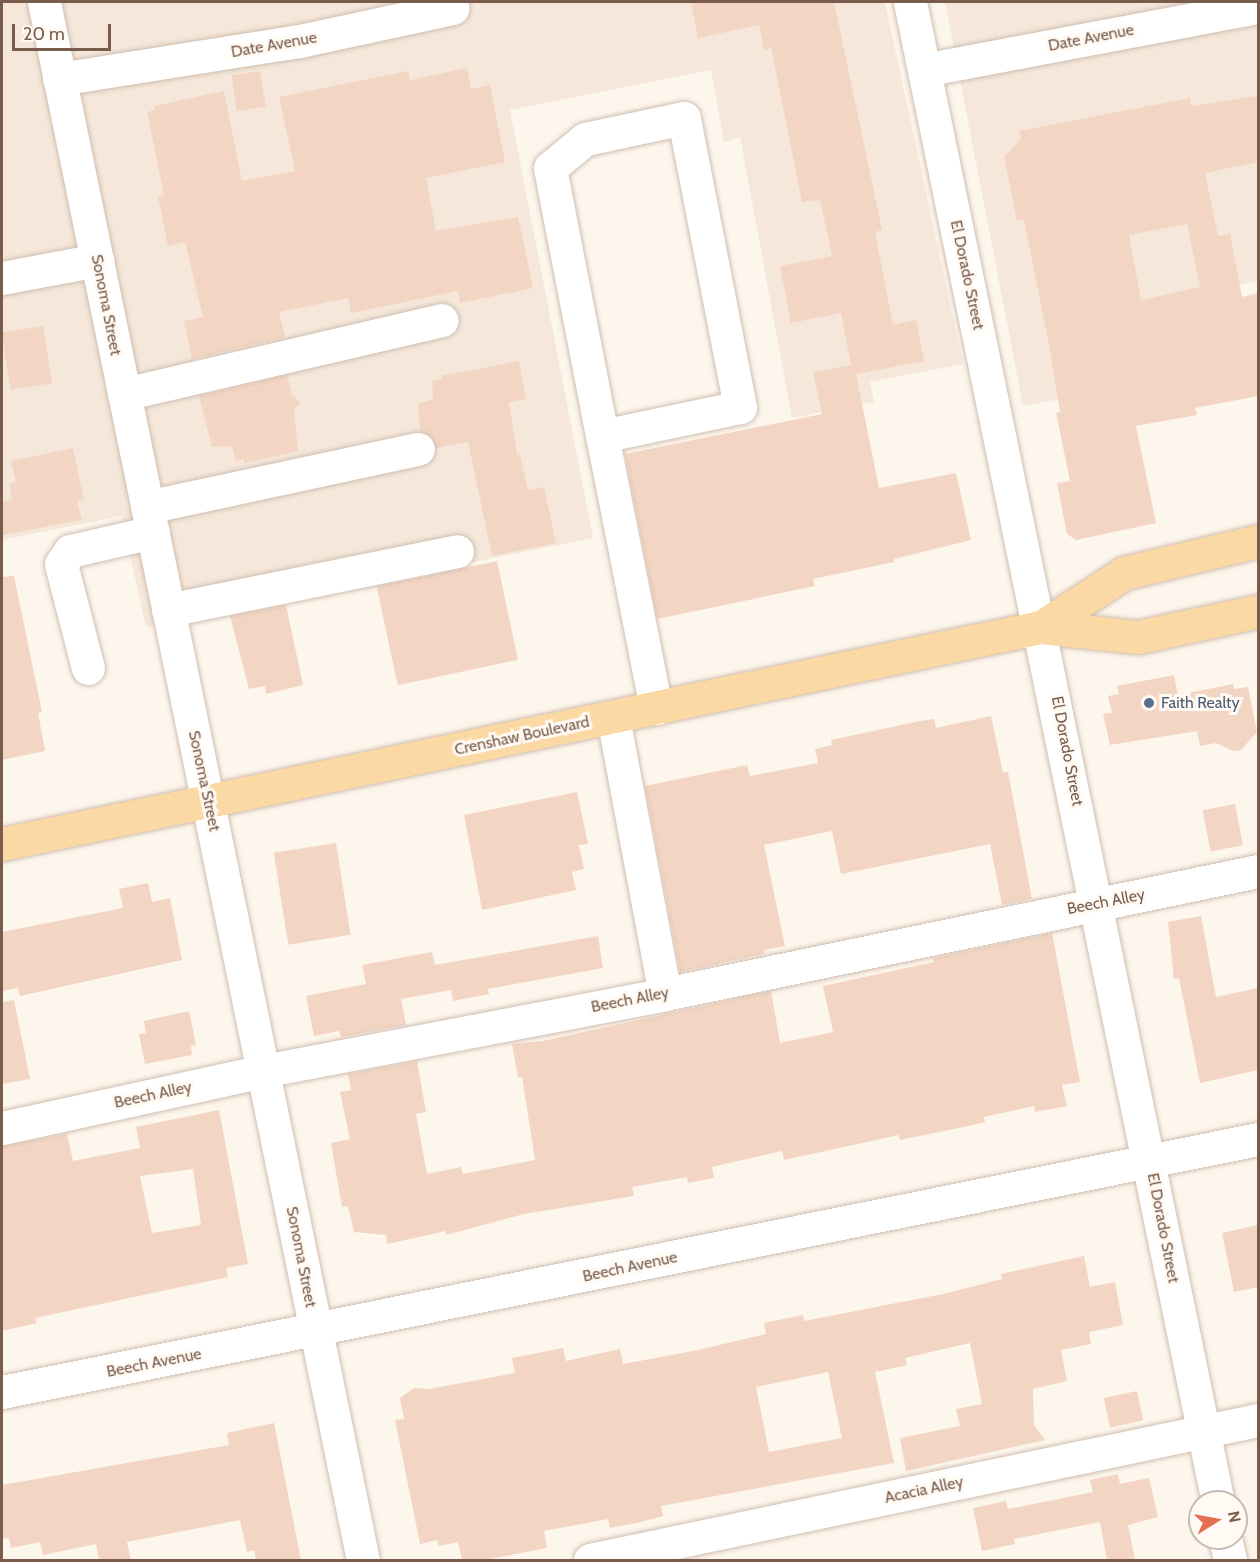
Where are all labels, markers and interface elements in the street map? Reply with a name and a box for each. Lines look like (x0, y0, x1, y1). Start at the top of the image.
scale bar (15, 12, 114, 50)
street label: Date Avenue (1047, 20, 1135, 56)
text: 20 m (23, 23, 65, 45)
street label: Date Avenue (230, 28, 318, 62)
street label: El Dorado Street (946, 218, 988, 332)
street label: Sonoma Street (87, 253, 125, 357)
place label: Faith Realty (1161, 693, 1240, 713)
street label: El Dorado Street (1047, 694, 1087, 808)
marker: Faith Realty (1142, 696, 1156, 710)
street label: Crenshaw Boulevard (453, 712, 591, 760)
street label: Sonoma Street (184, 729, 224, 833)
street label: Beech Alley (1065, 885, 1147, 919)
street label: Beech Alley (589, 983, 671, 1017)
street label: Beech Alley (112, 1077, 194, 1113)
street label: El Dorado Street (1143, 1171, 1183, 1285)
street label: Sonoma Street (282, 1205, 320, 1309)
street label: Beech Avenue (581, 1248, 679, 1286)
street label: Beech Avenue (105, 1344, 203, 1382)
street label: Acacia Alley (883, 1472, 965, 1508)
north arrow (1188, 1490, 1248, 1550)
text: N (1224, 1509, 1245, 1524)

